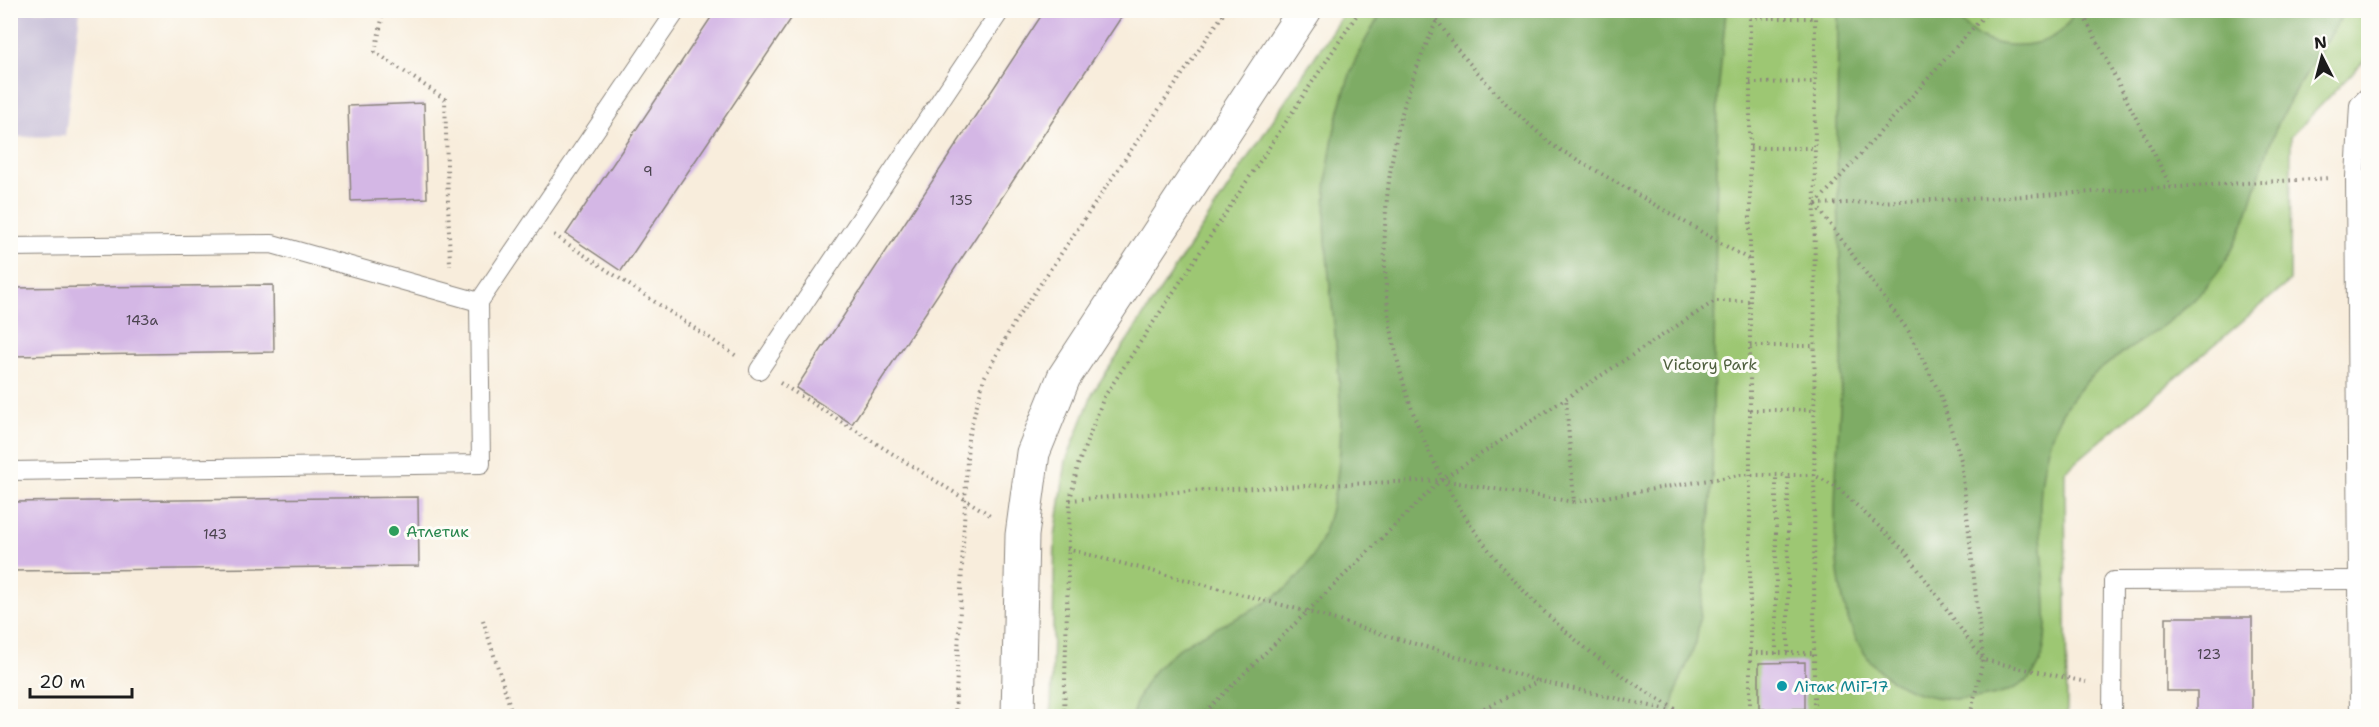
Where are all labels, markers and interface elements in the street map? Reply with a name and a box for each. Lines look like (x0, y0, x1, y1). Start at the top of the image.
north arrow (2292, 27, 2352, 87)
text: N (2313, 31, 2328, 54)
house number: 9 (643, 162, 653, 180)
house number: 135 (949, 191, 973, 209)
house number: 143а (126, 311, 159, 329)
park label: Victory Park (1663, 354, 1757, 375)
place label: Атлетик (406, 521, 469, 542)
marker: Атлетик (387, 524, 401, 538)
house number: 143 (203, 525, 227, 543)
house number: 123 (2197, 645, 2221, 663)
scale bar (30, 661, 132, 699)
text: 20 m (39, 670, 85, 694)
place label: Літак МіГ-17 (1794, 676, 1889, 697)
marker: Літак МіГ-17 (1775, 679, 1789, 693)

